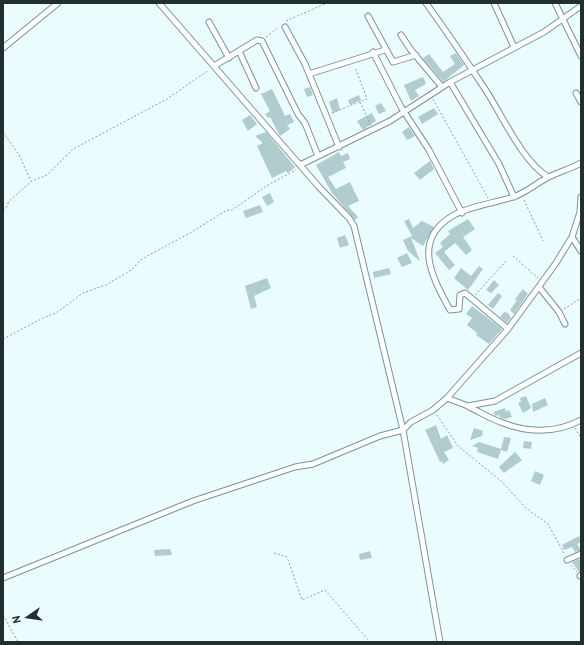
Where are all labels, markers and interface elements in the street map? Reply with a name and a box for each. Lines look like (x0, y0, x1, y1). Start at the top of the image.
north arrow (8, 597, 48, 637)
text: N (9, 615, 24, 625)

